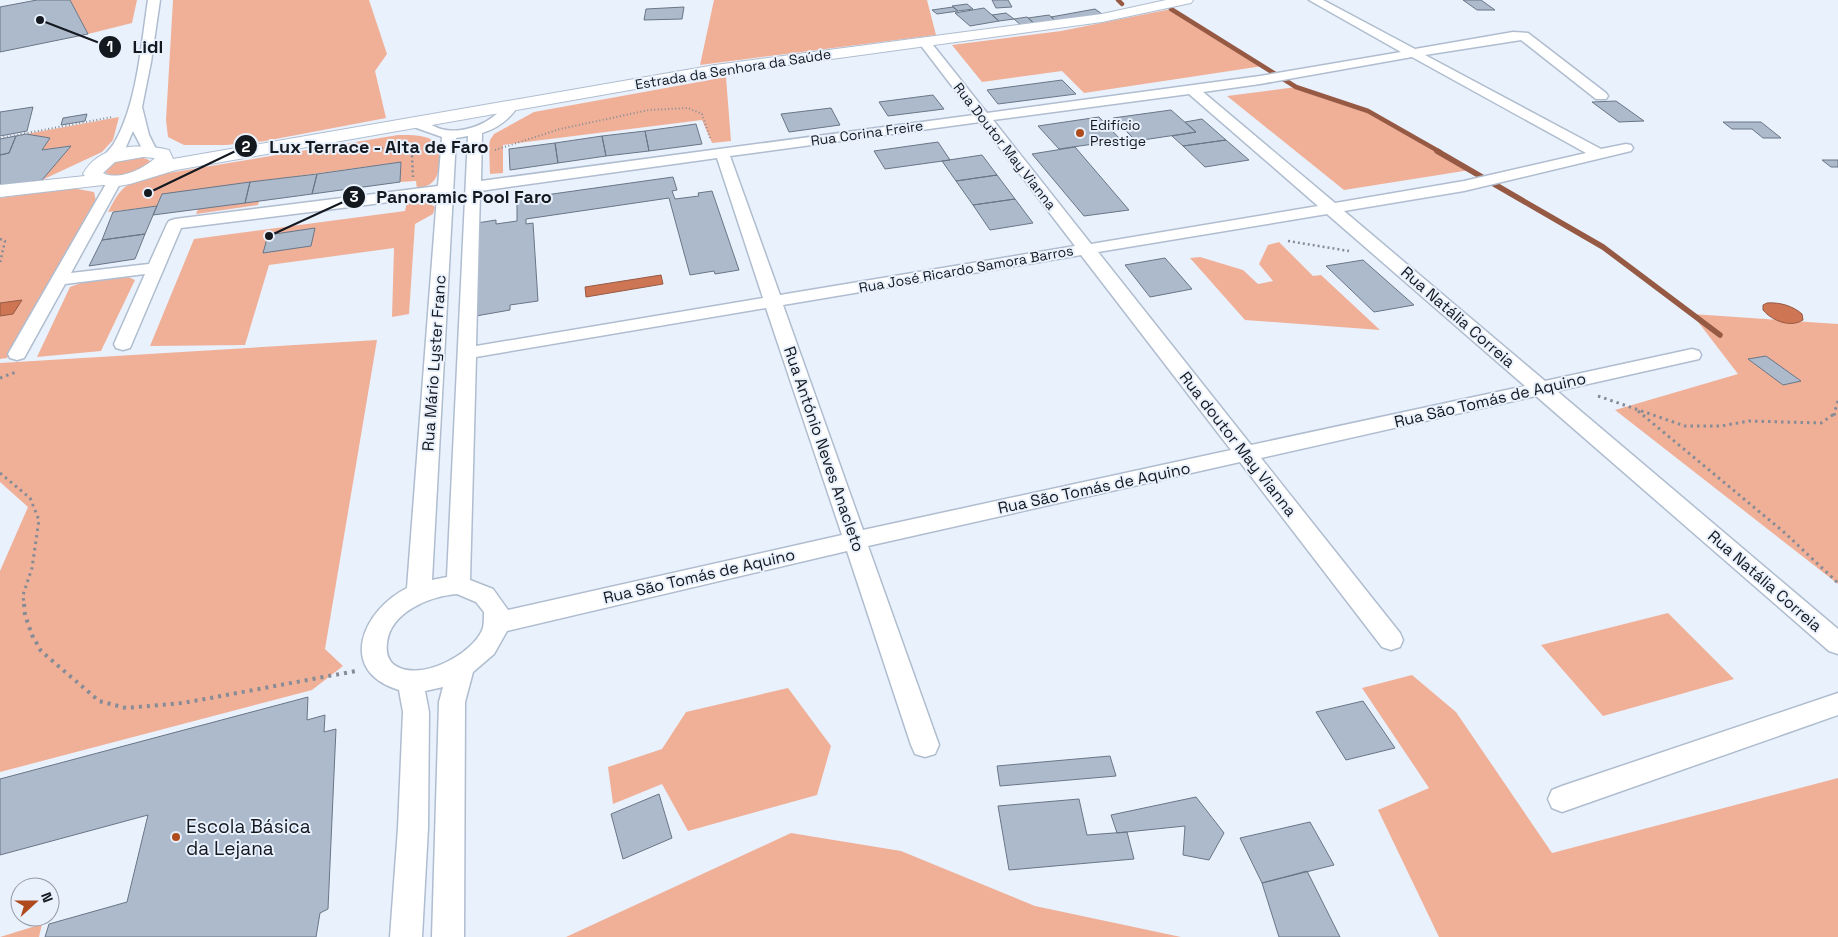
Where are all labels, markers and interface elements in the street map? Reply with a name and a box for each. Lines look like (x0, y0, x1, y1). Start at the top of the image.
callout: Lidl (98, 30, 174, 63)
text: Lidl (133, 35, 163, 58)
text: 1 (107, 37, 113, 56)
street label: Estrada da Senhora da Saúde (634, 45, 832, 93)
street label: Rua Doutor May Vianna (950, 79, 1060, 213)
street label: Rua Corina Freire (810, 116, 924, 150)
place label: Edifício Prestige (1090, 116, 1146, 150)
marker: Edifício Prestige (1074, 127, 1086, 139)
callout: Lux Terrace - Alta de Faro (234, 130, 500, 163)
text: Lux Terrace - Alta de Faro (269, 135, 489, 158)
text: 2 (242, 137, 251, 156)
callout: Panoramic Pool Faro (341, 180, 562, 213)
text: Panoramic Pool Faro (376, 185, 552, 208)
text: 3 (349, 187, 359, 206)
street label: Rua José Ricardo Samora Barros (857, 241, 1075, 297)
street label: Rua Natália Correia (1397, 262, 1519, 372)
street label: Rua Mário Lyster Franc (417, 274, 451, 452)
street label: Rua António Neves Anacleto (779, 344, 869, 554)
street label: Rua doutor May Vianna (1175, 367, 1301, 521)
street label: Rua São Tomás de Aquino (1392, 368, 1588, 432)
street label: Rua São Tomás de Aquino (996, 457, 1192, 519)
street label: Rua Natália Correia (1704, 526, 1826, 636)
street label: Rua São Tomás de Aquino (601, 544, 797, 608)
place label: Escola Básica da Lejana (186, 814, 311, 861)
marker: Escola Básica da Lejana (170, 831, 182, 843)
north arrow (10, 877, 60, 927)
text: N (37, 890, 57, 905)

